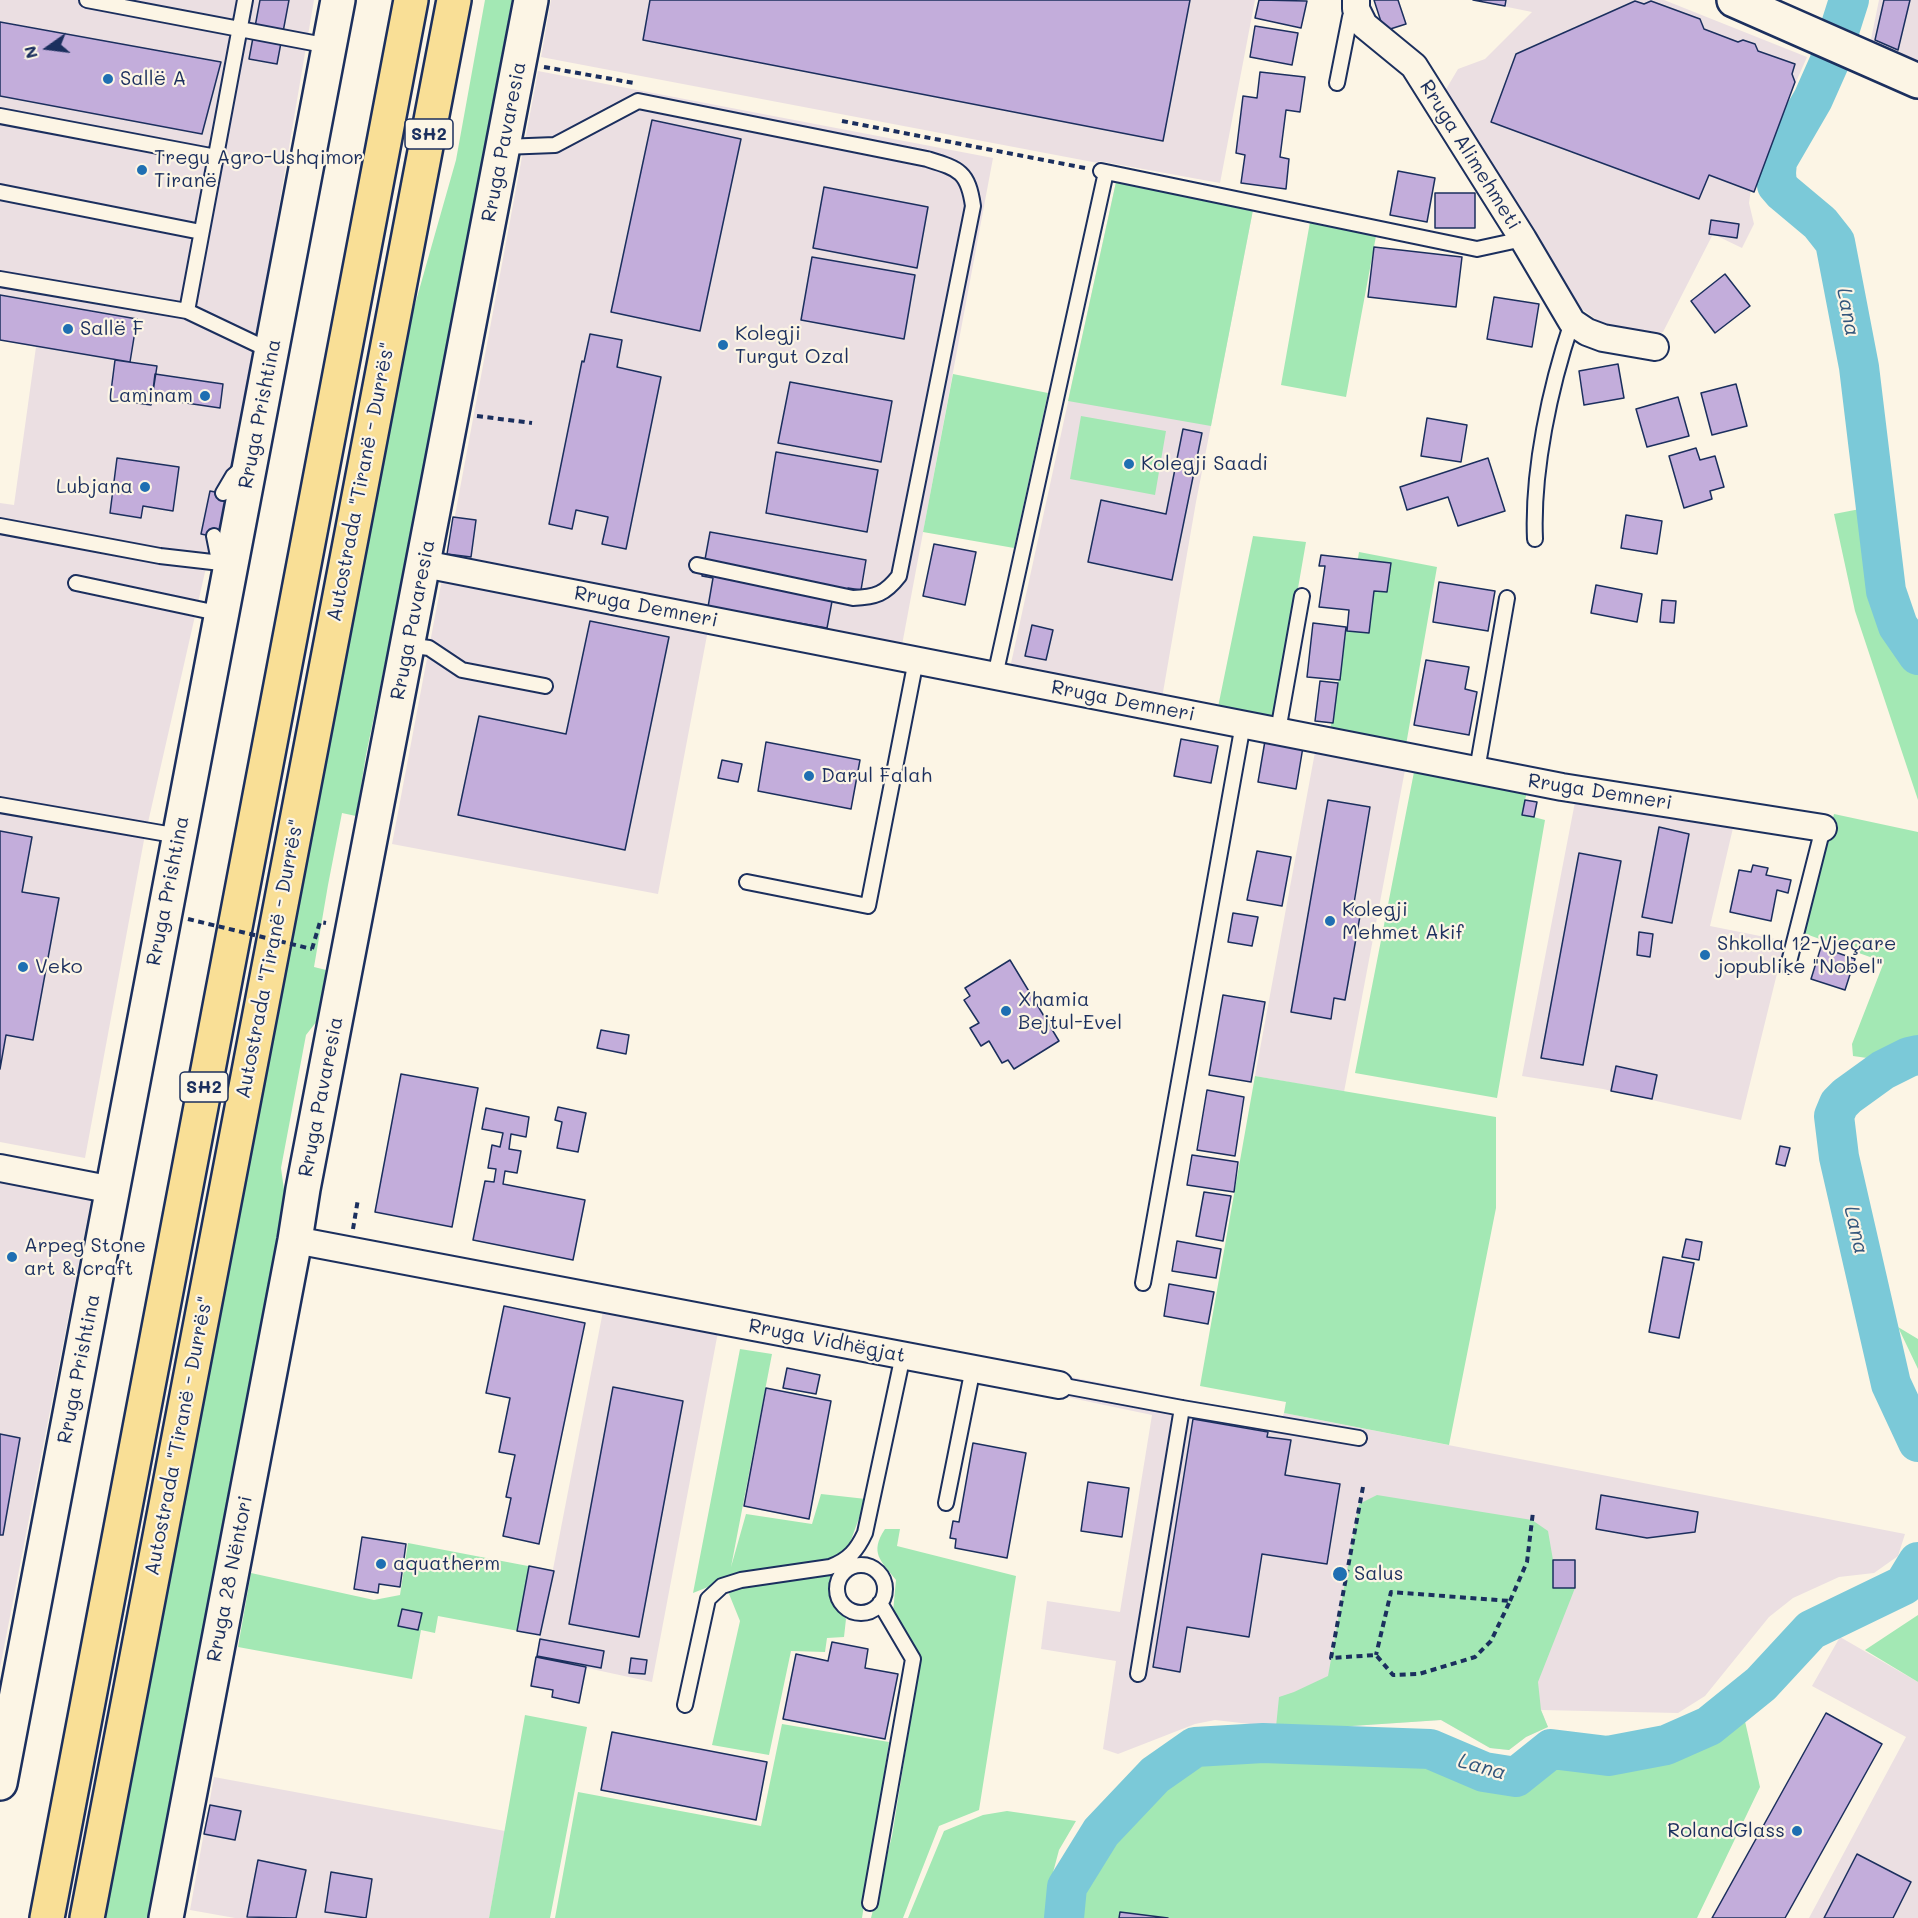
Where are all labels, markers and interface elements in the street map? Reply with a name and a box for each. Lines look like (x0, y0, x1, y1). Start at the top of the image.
north arrow (18, 18, 78, 78)
text: N (18, 44, 42, 61)
street label: Rruga Pavaresia (477, 60, 531, 224)
place label: Sallë A (120, 67, 186, 91)
marker: Sallë A (101, 72, 115, 86)
street label: Rruga Alimehmeti (1414, 76, 1526, 234)
road number: SH2 (405, 119, 453, 149)
place label: Tregu Agro-Ushqimor Tiranë (154, 146, 363, 193)
marker: Tregu Agro-Ushqimor Tiranë (135, 163, 149, 177)
water label: Lana (1831, 286, 1865, 338)
place label: Sallë F (80, 317, 144, 341)
marker: Sallë F (61, 322, 75, 336)
place label: Kolegji Turgut Ozal (735, 322, 849, 369)
street label: Rruga Prishtina (234, 337, 286, 491)
marker: Kolegji Turgut Ozal (716, 338, 730, 352)
street label: Autostrada "Tiranë - Durrës" (322, 340, 400, 624)
place label: Laminam (108, 384, 193, 408)
marker: Laminam (198, 389, 212, 403)
place label: Kolegji Saadi (1141, 452, 1268, 476)
marker: Kolegji Saadi (1122, 457, 1136, 471)
place label: Lubjana (56, 475, 133, 499)
marker: Lubjana (138, 480, 152, 494)
street label: Rruga Pavaresia (386, 538, 440, 702)
street label: Rruga Demneri (572, 581, 720, 633)
street label: Rruga Demneri (1049, 675, 1197, 727)
place label: Darul Falah (821, 764, 932, 788)
marker: Darul Falah (802, 769, 816, 783)
street label: Rruga Demneri (1526, 769, 1674, 815)
street label: Rruga Prishtina (142, 814, 194, 968)
street label: Autostrada "Tiranë - Durrës" (231, 817, 309, 1101)
place label: Kolegji Mehmet Akif (1342, 898, 1463, 945)
marker: Kolegji Mehmet Akif (1323, 914, 1337, 928)
place label: Shkolla 12-Vjeçare jopublike "Nobel" (1717, 932, 1896, 979)
marker: Shkolla 12-Vjeçare jopublike "Nobel" (1698, 948, 1712, 962)
place label: Veko (35, 955, 83, 979)
marker: Veko (16, 960, 30, 974)
place label: Xhamia Bejtul-Evel (1018, 988, 1122, 1035)
marker: Xhamia Bejtul-Evel (999, 1004, 1013, 1018)
street label: Rruga Pavaresia (294, 1015, 348, 1179)
road number: SH2 (180, 1072, 228, 1102)
water label: Lana (1838, 1203, 1874, 1257)
place label: Arpeg Stone art & craft (24, 1234, 146, 1281)
marker: Arpeg Stone art & craft (5, 1250, 19, 1264)
street label: Rruga Prishtina (53, 1292, 105, 1446)
street label: Autostrada "Tiranë - Durrës" (140, 1294, 218, 1578)
street label: Rruga Vidhëgjat (746, 1314, 908, 1368)
street label: Rruga 28 Nëntori (202, 1494, 258, 1664)
place label: aquatherm (393, 1552, 500, 1576)
marker: aquatherm (374, 1557, 388, 1571)
place label: Salus (1354, 1562, 1403, 1586)
marker: Salus (1331, 1565, 1349, 1583)
water label: Lana (1455, 1748, 1509, 1786)
place label: RolandGlass (1667, 1819, 1785, 1843)
marker: RolandGlass (1790, 1824, 1804, 1838)

